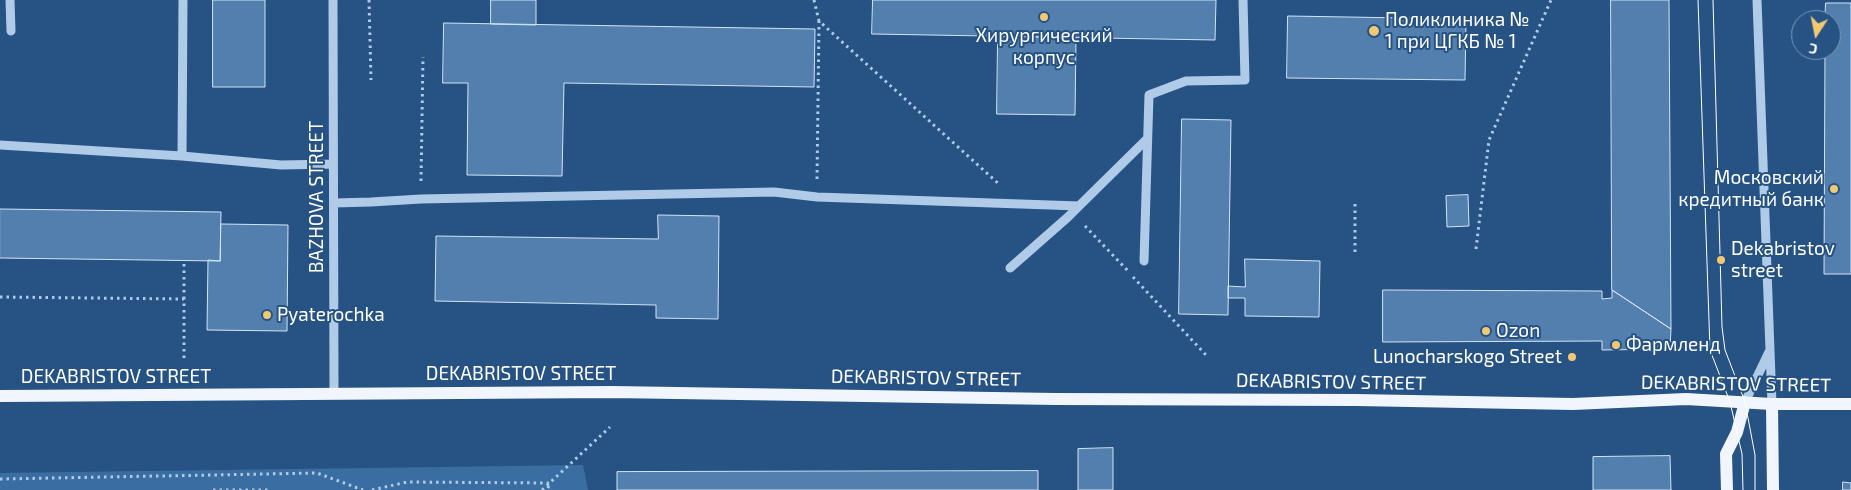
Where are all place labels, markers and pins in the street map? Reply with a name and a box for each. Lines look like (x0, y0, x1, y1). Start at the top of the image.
place label: Поликлиника № 1 при ЦГКБ № 1 (1385, 9, 1530, 53)
marker: Хирургический корпус (1038, 11, 1050, 23)
marker: Поликлиника № 1 при ЦГКБ № 1 (1367, 24, 1381, 38)
place label: Хирургический корпус (975, 25, 1113, 69)
place label: Московский кредитный банк (1678, 167, 1824, 211)
marker: Московский кредитный банк (1828, 183, 1840, 195)
place label: Dekabristov street (1731, 238, 1835, 282)
marker: Dekabristov street (1715, 254, 1727, 266)
place label: Pyaterochka (277, 304, 385, 326)
marker: Pyaterochka (261, 309, 273, 321)
place label: Ozon (1496, 320, 1540, 342)
marker: Ozon (1480, 325, 1492, 337)
place label: Фармленд (1626, 334, 1721, 356)
marker: Фармленд (1610, 339, 1622, 351)
place label: Lunocharskogo Street (1373, 346, 1562, 368)
marker: Lunocharskogo Street (1566, 351, 1578, 363)

